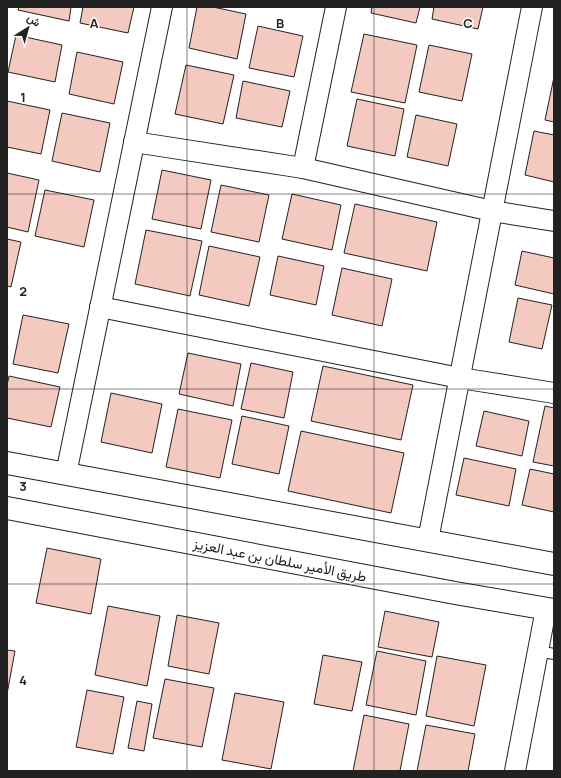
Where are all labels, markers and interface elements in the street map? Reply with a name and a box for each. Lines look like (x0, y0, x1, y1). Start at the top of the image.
north arrow (8, 8, 48, 48)
text: ش (25, 10, 44, 30)
text: A (90, 14, 99, 32)
text: B (276, 14, 284, 32)
text: C (463, 14, 473, 32)
text: 1 (20, 88, 26, 106)
text: 2 (19, 282, 27, 300)
text: 3 (19, 477, 27, 495)
street label: طريق الأمير سلطان بن عبد العزيز (191, 533, 368, 586)
text: 4 (19, 671, 27, 689)

